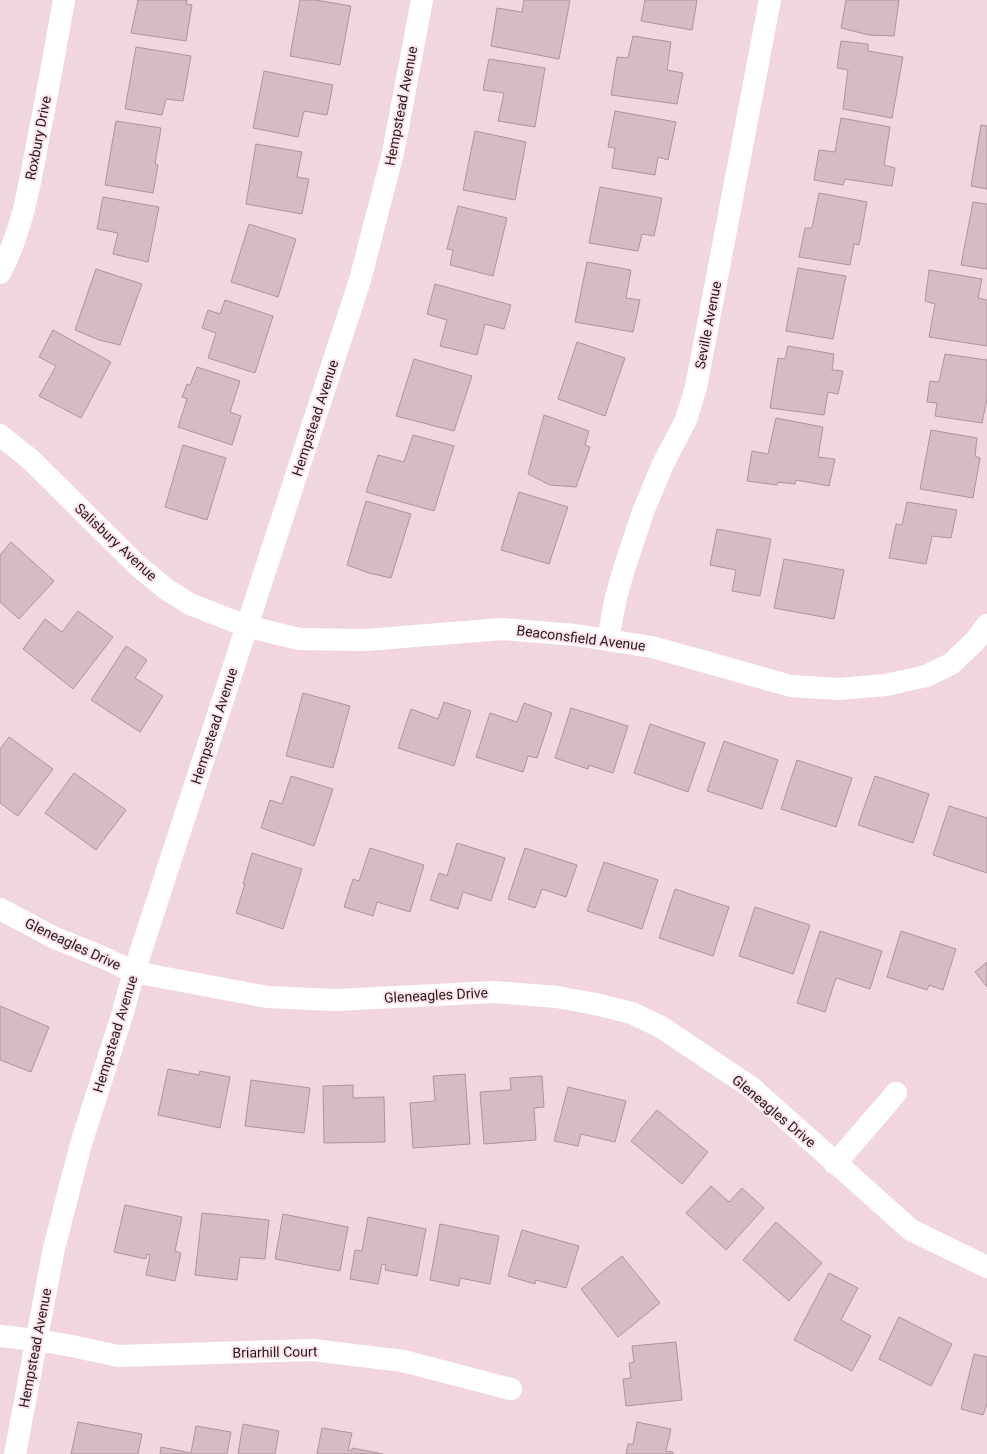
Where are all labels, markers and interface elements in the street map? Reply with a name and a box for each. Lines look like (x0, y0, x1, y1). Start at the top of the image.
street label: Hempstead Avenue (382, 45, 420, 167)
street label: Roxbury Drive (22, 95, 54, 181)
street label: Seville Avenue (692, 280, 724, 370)
street label: Hempstead Avenue (289, 358, 341, 478)
street label: Salisbury Avenue (72, 500, 160, 584)
street label: Beaconsfield Avenue (516, 622, 646, 654)
street label: Hempstead Avenue (188, 666, 240, 786)
street label: Gleneagles Drive (22, 915, 124, 973)
street label: Hempstead Avenue (90, 974, 140, 1094)
street label: Gleneagles Drive (384, 984, 488, 1006)
street label: Gleneagles Drive (729, 1071, 819, 1151)
street label: Hempstead Avenue (16, 1287, 54, 1409)
street label: Briarhill Court (232, 1343, 318, 1361)

